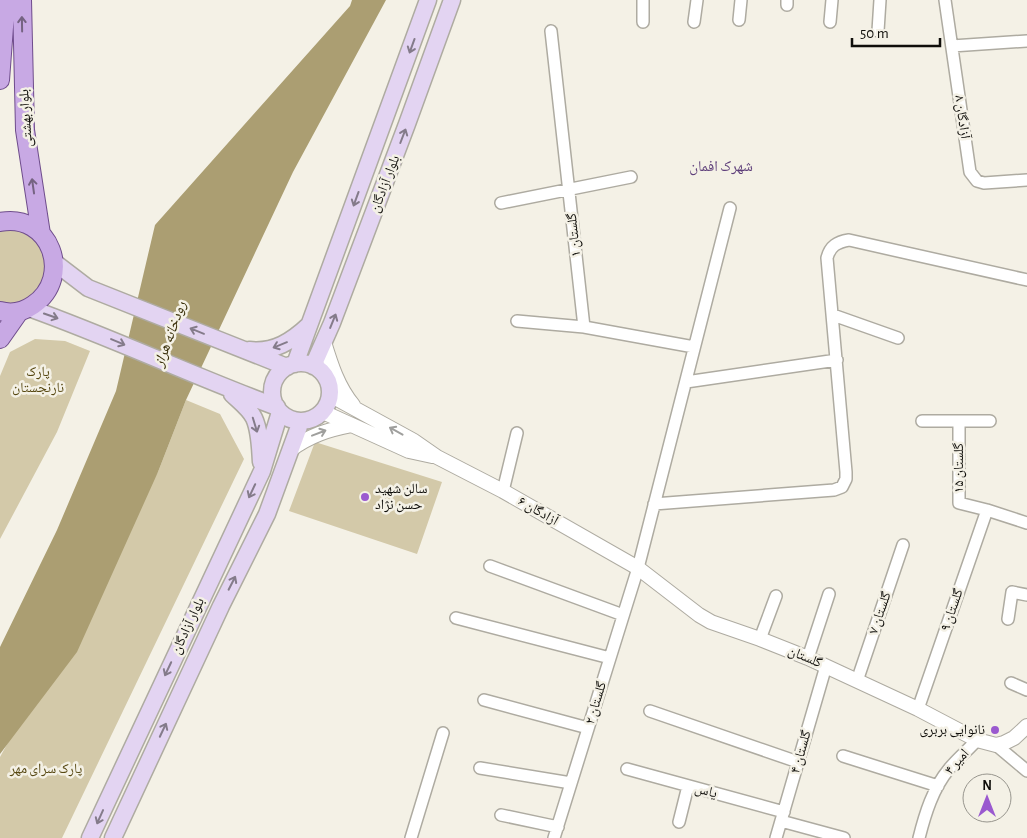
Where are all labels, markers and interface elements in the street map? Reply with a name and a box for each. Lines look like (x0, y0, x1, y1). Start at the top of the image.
scale bar (852, 15, 940, 47)
one-way arrow (18, 16, 27, 32)
text: 50 m (860, 26, 889, 41)
one-way arrow (406, 38, 416, 54)
street label: بلوار بهشتی (17, 88, 36, 147)
street label: آزادگان ۸ (951, 94, 973, 140)
one-way arrow (398, 129, 408, 144)
street label: بلوار آزادگان (367, 153, 403, 215)
district label: شهرک افمان (689, 159, 753, 176)
one-way arrow (28, 178, 38, 194)
one-way arrow (351, 190, 360, 206)
street label: گلستان ۱ (565, 212, 584, 258)
water label: رودخانه هراز (151, 299, 190, 370)
one-way arrow (43, 312, 58, 321)
one-way arrow (328, 314, 338, 329)
one-way arrow (190, 326, 205, 335)
one-way arrow (110, 338, 125, 348)
one-way arrow (273, 341, 288, 350)
park label: پارک نارنجستان (12, 365, 64, 396)
one-way arrow (251, 416, 261, 432)
one-way arrow (389, 426, 404, 435)
one-way arrow (311, 428, 326, 437)
street label: گلستان ۱۵ (952, 443, 967, 493)
place label: سالن شهید حسن نژاد (375, 482, 427, 513)
one-way arrow (247, 483, 257, 498)
marker: سالن شهید حسن نژاد (359, 491, 371, 503)
street label: آزادگان ۶ (515, 493, 561, 529)
one-way arrow (228, 576, 237, 591)
street label: گلستان ۹ (938, 587, 967, 633)
street label: گلستان ۷ (866, 590, 895, 636)
street label: بلوار آزادگان (168, 595, 208, 657)
street label: گلستان (786, 644, 824, 671)
one-way arrow (163, 661, 172, 676)
street label: گلستان ۲ (583, 680, 610, 726)
one-way arrow (159, 723, 169, 738)
place label: نانوایی بربری (919, 723, 985, 738)
marker: نانوایی بربری (989, 724, 1001, 736)
street label: گلستان ۴ (788, 729, 815, 775)
street label: امیر ۴ (942, 746, 973, 778)
park label: پارک سرای مهر (9, 762, 83, 777)
north arrow (962, 773, 1012, 823)
text: N (982, 779, 992, 793)
street label: یاس (693, 781, 719, 802)
one-way arrow (94, 809, 104, 824)

